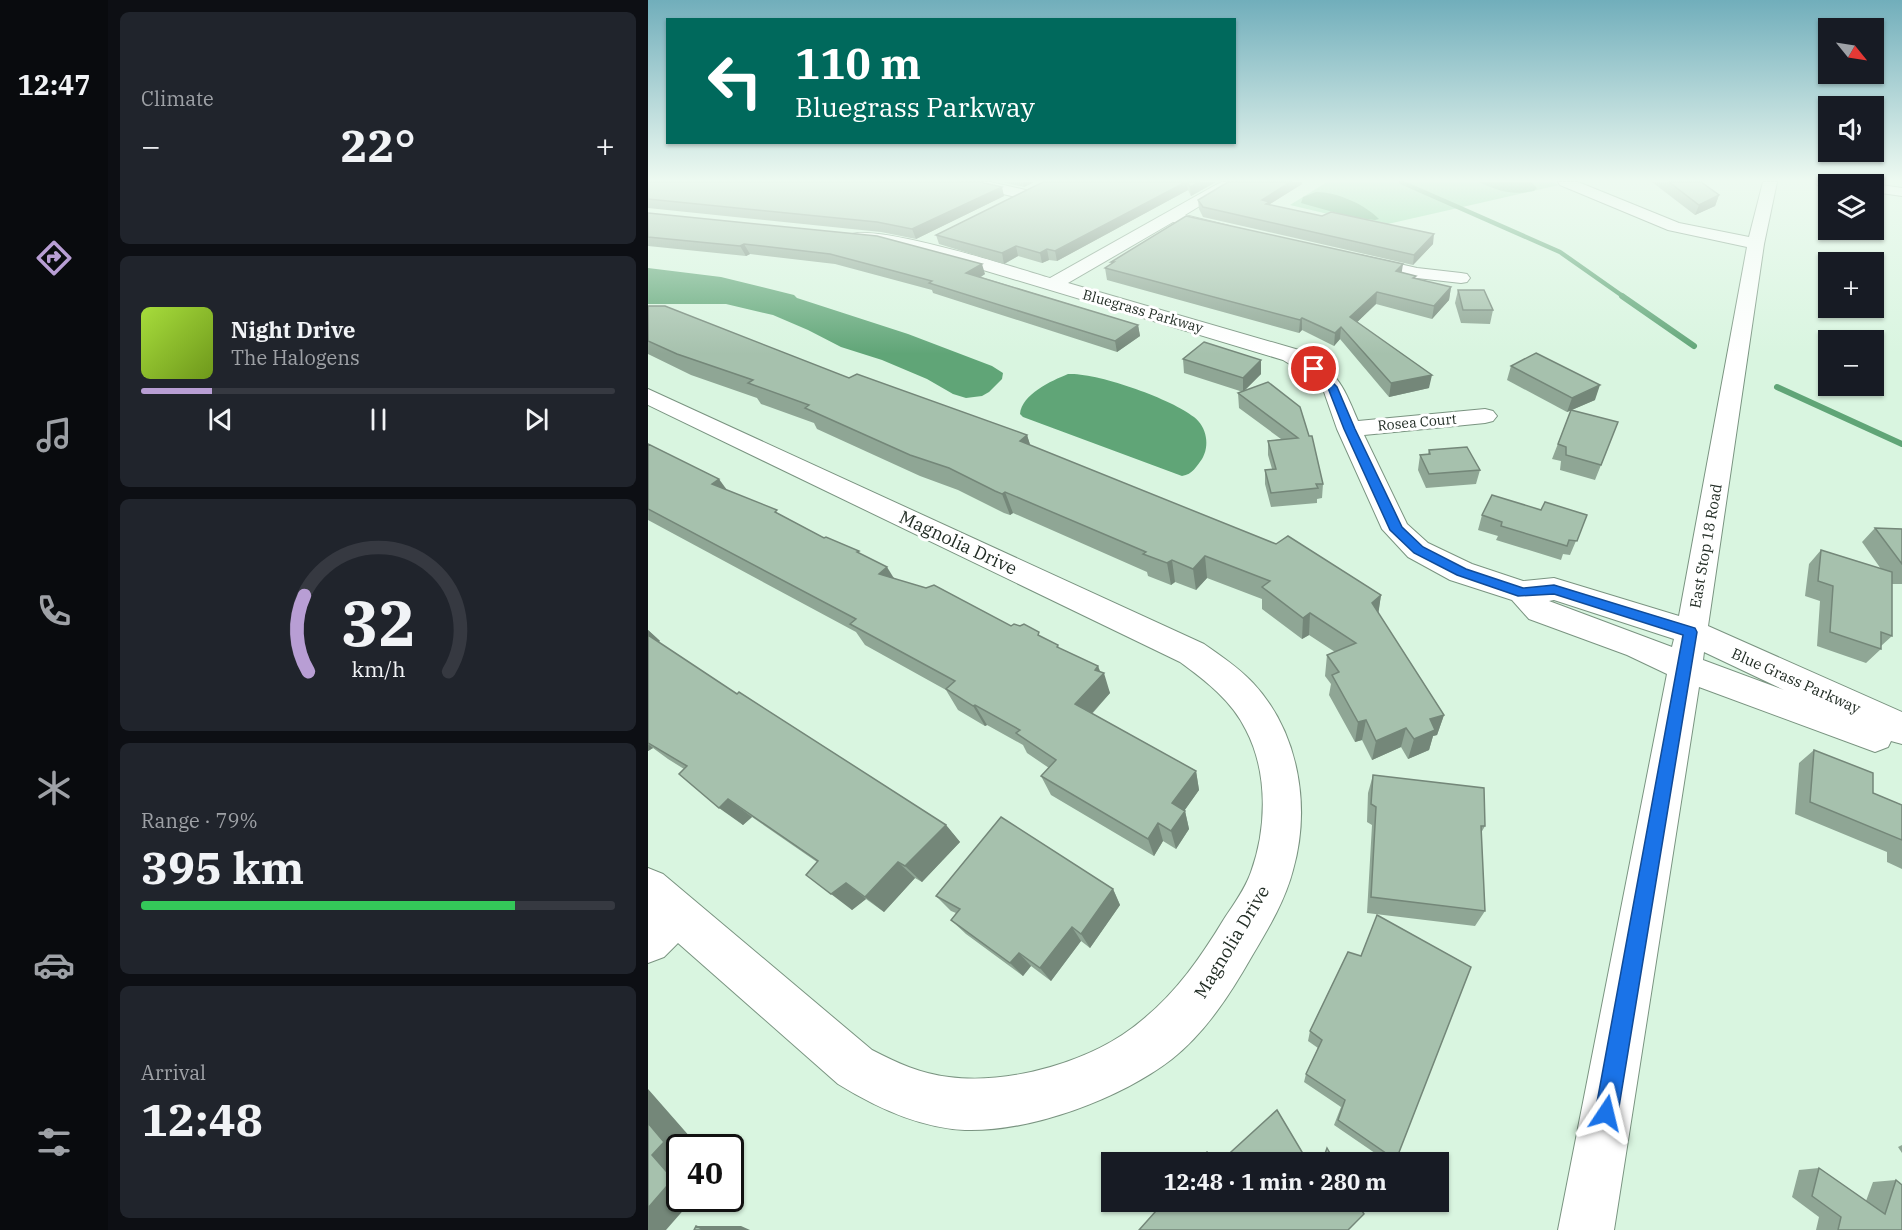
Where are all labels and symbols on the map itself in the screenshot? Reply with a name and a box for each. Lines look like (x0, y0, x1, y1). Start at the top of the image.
north arrow (1818, 18, 1884, 84)
street label: Bluegrass Parkway (1081, 285, 1206, 337)
pin (1288, 343, 1339, 394)
street label: Rosea Court (1377, 410, 1457, 434)
street label: East Stop 18 Road (1685, 482, 1726, 610)
street label: Magnolia Drive (896, 505, 1021, 580)
street label: Blue Grass Parkway (1729, 644, 1864, 718)
street label: Magnolia Drive (1189, 881, 1274, 1002)
position arrow (1574, 1081, 1638, 1145)
speed limit sign: 40 (666, 1134, 744, 1212)

